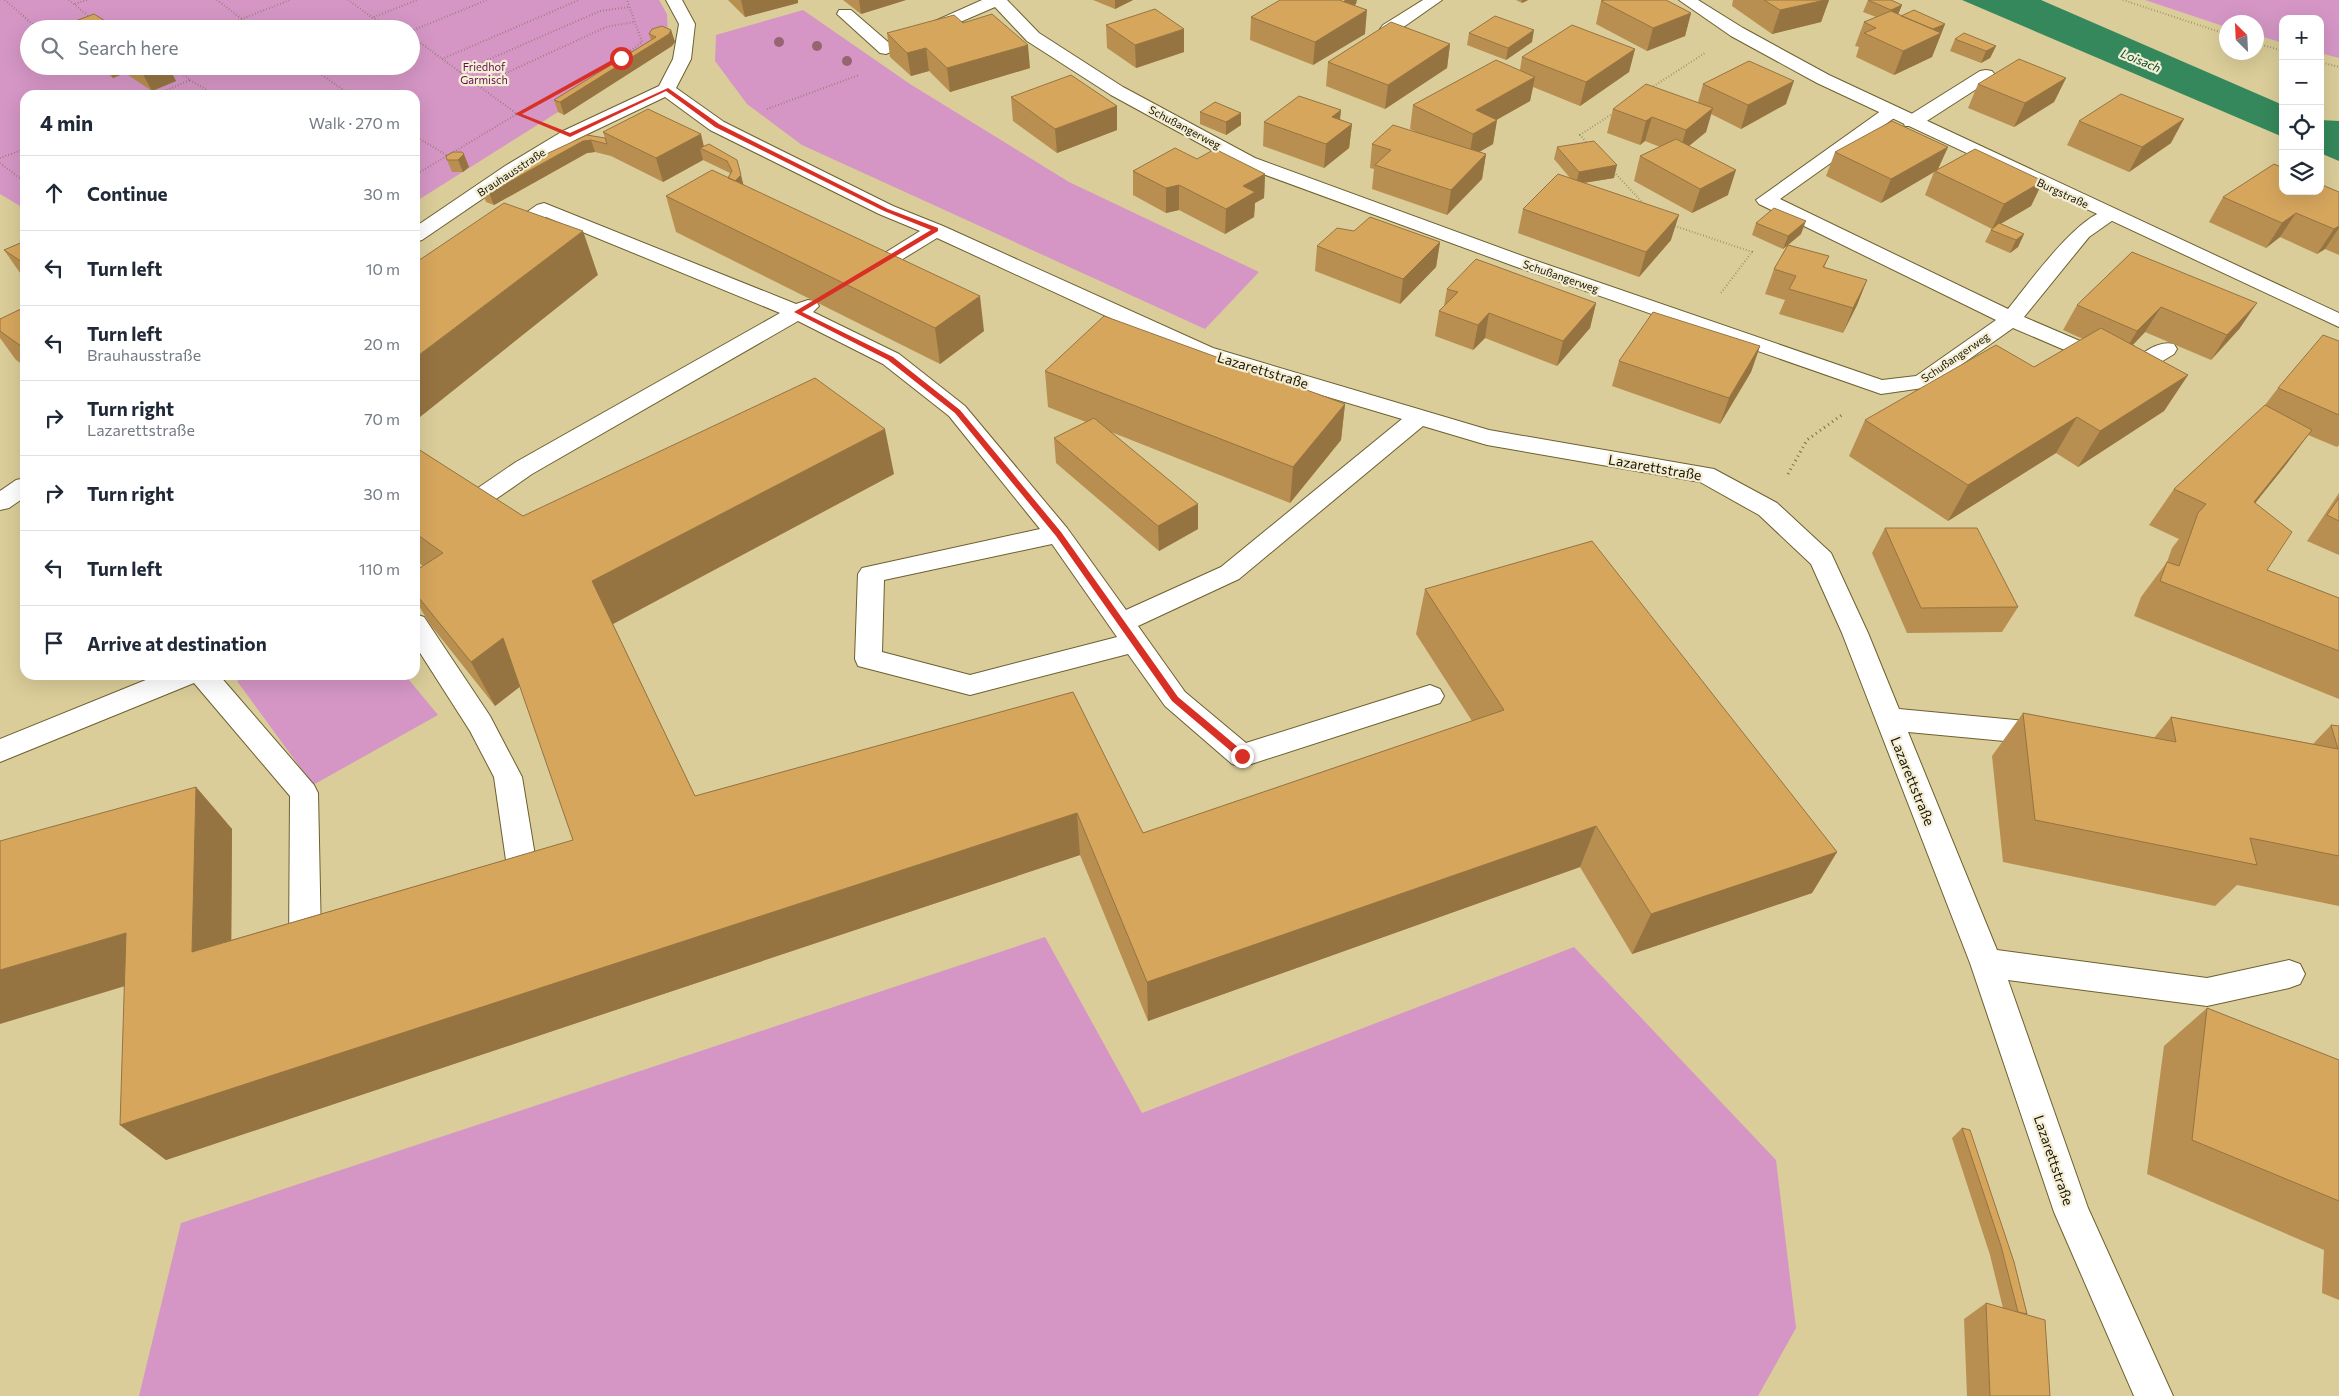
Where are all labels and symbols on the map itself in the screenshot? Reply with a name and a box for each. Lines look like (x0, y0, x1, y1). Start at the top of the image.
north arrow (2219, 15, 2264, 60)
water label: Loisach (2119, 45, 2163, 75)
route start (610, 47, 633, 70)
park label: Friedhof Garmisch (460, 60, 508, 86)
street label: Schußangerweg (1147, 103, 1223, 151)
street label: Brauhausstraße (475, 145, 548, 199)
street label: Burgstraße (2035, 175, 2091, 211)
street label: Schußangerweg (1521, 257, 1601, 295)
street label: Schußangerweg (1918, 329, 1992, 385)
street label: Lazarettstraße (1215, 348, 1311, 392)
street label: Lazarettstraße (1607, 450, 1703, 484)
street label: Lazarettstraße (1887, 734, 1939, 828)
route end (1231, 745, 1254, 768)
street label: Lazarettstraße (2031, 1113, 2077, 1207)

